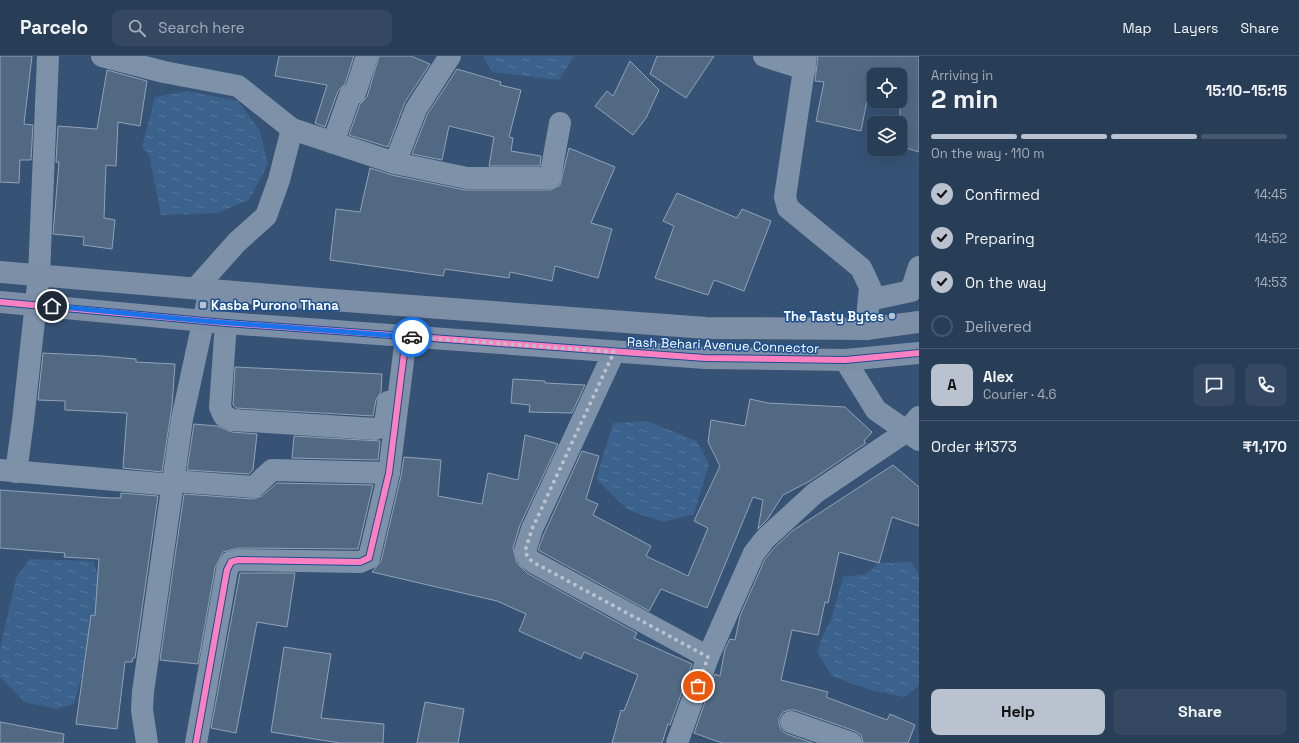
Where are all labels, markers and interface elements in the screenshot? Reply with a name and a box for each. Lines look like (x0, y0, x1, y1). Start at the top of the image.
search box (112, 10, 392, 46)
text: Parcelo (20, 15, 88, 40)
icon: search (126, 17, 148, 39)
text: Search here (158, 18, 245, 37)
text: Map (1122, 19, 1152, 37)
text: Layers (1174, 19, 1218, 37)
text: Share (1240, 19, 1279, 37)
text: Arriving in (931, 67, 993, 84)
map controls (867, 68, 907, 156)
button: locate (867, 68, 907, 108)
text: 15:10–15:15 (1205, 81, 1287, 100)
text: 2 min (931, 82, 998, 116)
button: layers (867, 116, 907, 156)
text: On the way · 110 m (931, 145, 1044, 162)
icon: check (931, 183, 953, 205)
text: Confirmed (965, 185, 1040, 204)
text: 14:45 (1254, 186, 1287, 203)
icon: check (931, 227, 953, 249)
text: Preparing (965, 229, 1035, 248)
text: 14:52 (1255, 230, 1287, 247)
icon: check (931, 271, 953, 293)
text: On the way (965, 273, 1046, 292)
text: 14:53 (1255, 274, 1287, 291)
pin (35, 289, 69, 323)
icon: home (41, 295, 63, 317)
place label: Kasba Purono Thana (211, 297, 339, 314)
marker: Kasba Purono Thana (198, 300, 208, 310)
place label: The Tasty Bytes (783, 308, 884, 325)
marker: The Tasty Bytes (887, 311, 897, 321)
courier (392, 317, 432, 357)
text: Delivered (965, 317, 1032, 336)
icon: car (401, 326, 423, 348)
street label: Rash Behari Avenue Connector (627, 333, 819, 357)
button: chat (1193, 364, 1235, 406)
button: phone (1245, 364, 1287, 406)
text: Alex (983, 367, 1014, 386)
text: A (947, 375, 957, 394)
text: Courier · 4.6 (983, 386, 1056, 403)
text: Order #1373 (931, 437, 1017, 456)
text: ₹1,170 (1243, 437, 1287, 456)
pin (681, 669, 715, 703)
icon: bag (687, 675, 709, 697)
button: Help (931, 689, 1105, 735)
button: Share (1113, 689, 1287, 735)

